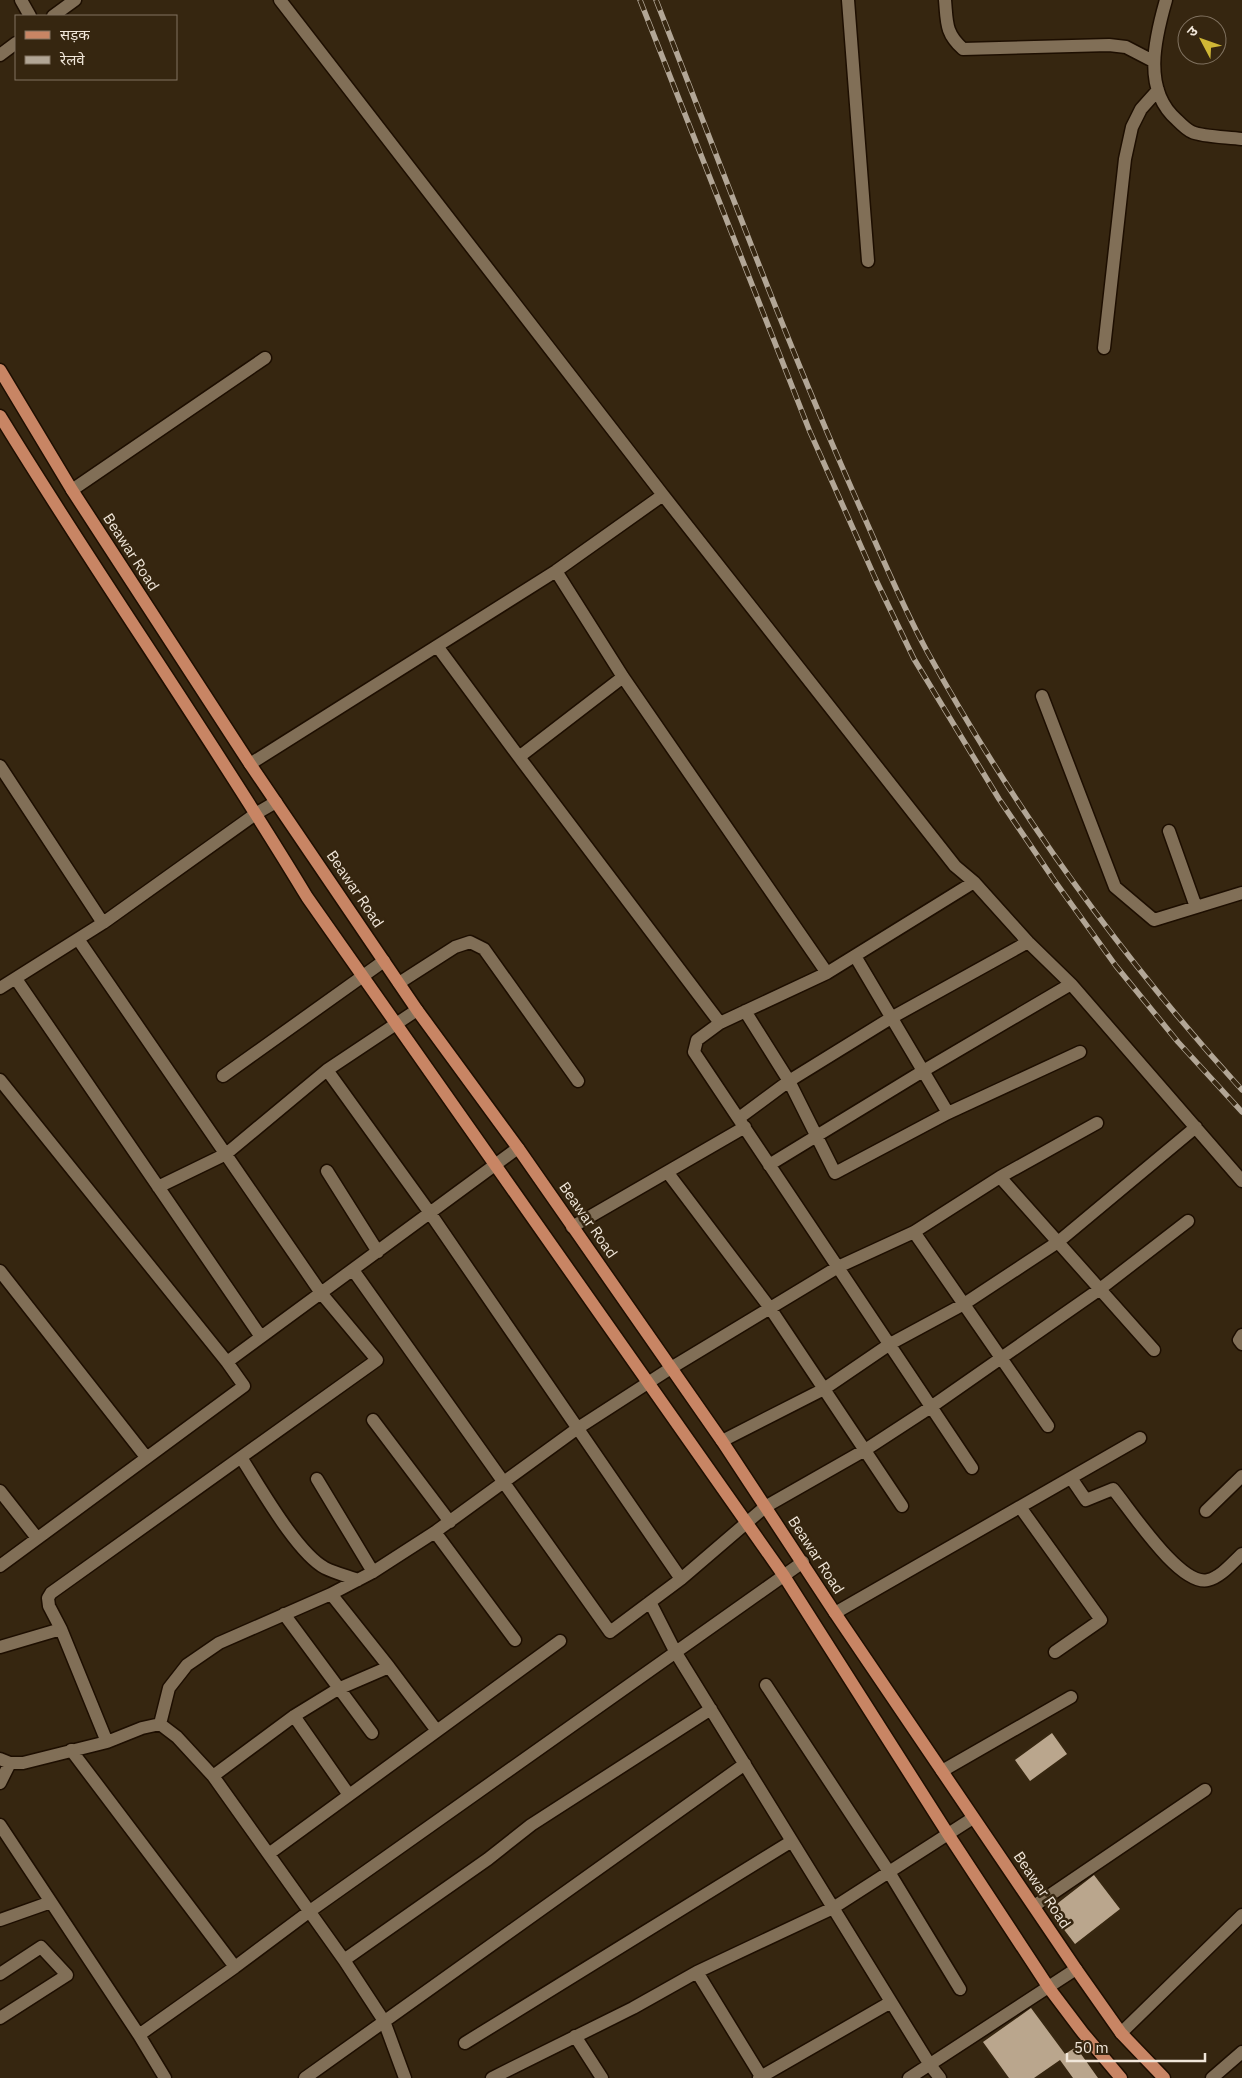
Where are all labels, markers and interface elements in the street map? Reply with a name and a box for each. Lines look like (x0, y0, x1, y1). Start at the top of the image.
legend (15, 15, 178, 80)
north arrow (1177, 15, 1227, 65)
text: उ (1183, 22, 1202, 40)
text: सड़क (60, 25, 90, 44)
text: रेलवे (59, 50, 85, 69)
street label: Beawar Road (99, 509, 164, 594)
street label: Beawar Road (323, 847, 388, 931)
street label: Beawar Road (555, 1178, 622, 1262)
street label: Beawar Road (784, 1512, 849, 1597)
street label: Beawar Road (1010, 1848, 1075, 1932)
scale bar (1067, 2030, 1204, 2062)
text: 50 m (1074, 2038, 1109, 2057)

